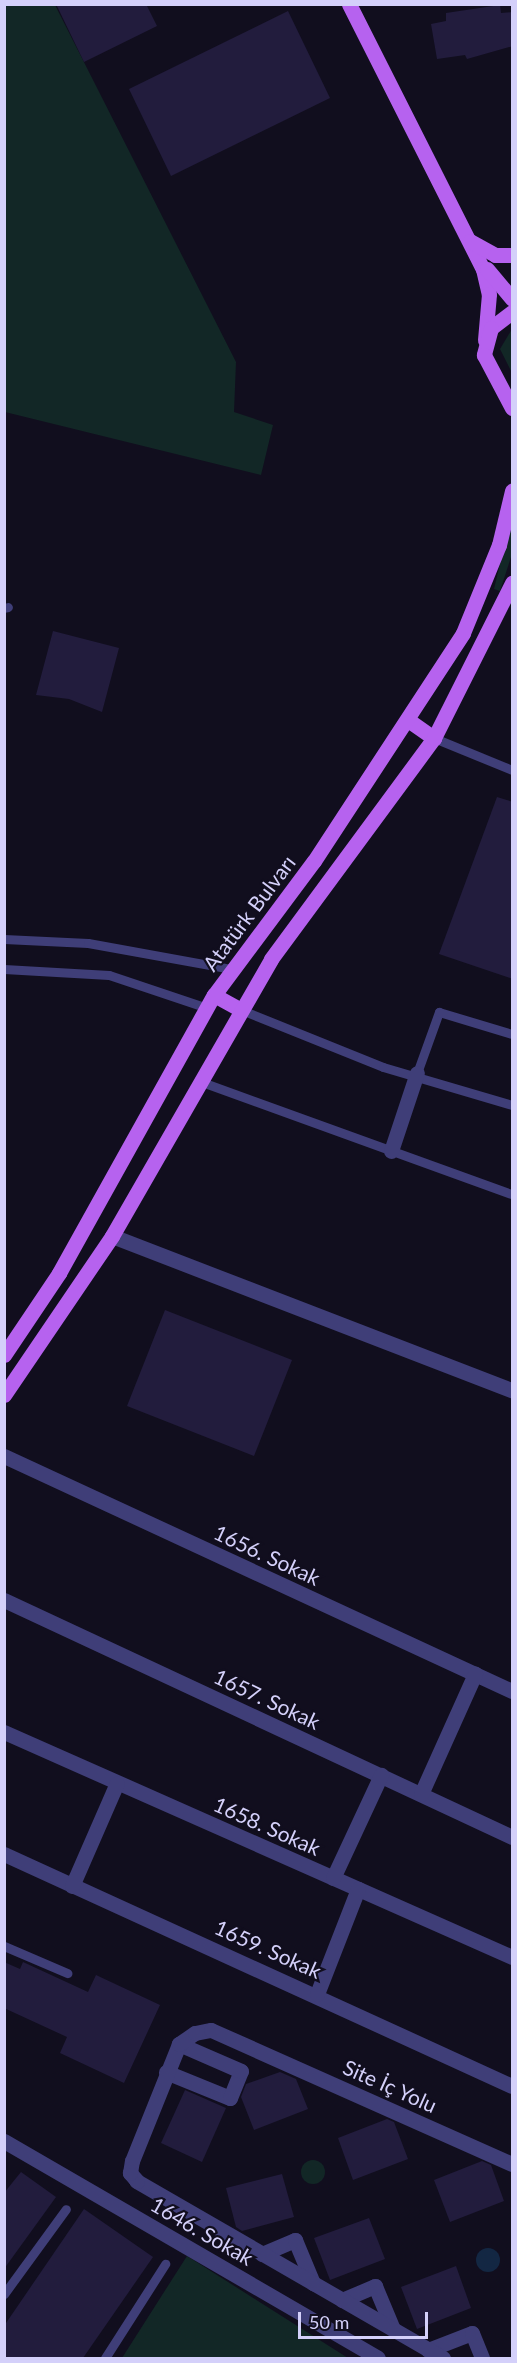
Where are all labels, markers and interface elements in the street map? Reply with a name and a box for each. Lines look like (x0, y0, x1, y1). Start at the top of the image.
street label: Atatürk Bulvarı (197, 850, 301, 976)
street label: 1656. Sokak (210, 1519, 324, 1591)
street label: 1657. Sokak (210, 1663, 324, 1735)
street label: 1658. Sokak (210, 1791, 324, 1861)
street label: 1659. Sokak (211, 1914, 325, 1984)
street label: Site İç Yolu (339, 2054, 441, 2118)
street label: 1646. Sokak (146, 2192, 258, 2270)
scale bar (301, 2300, 432, 2338)
text: 50 m (309, 2311, 349, 2333)

